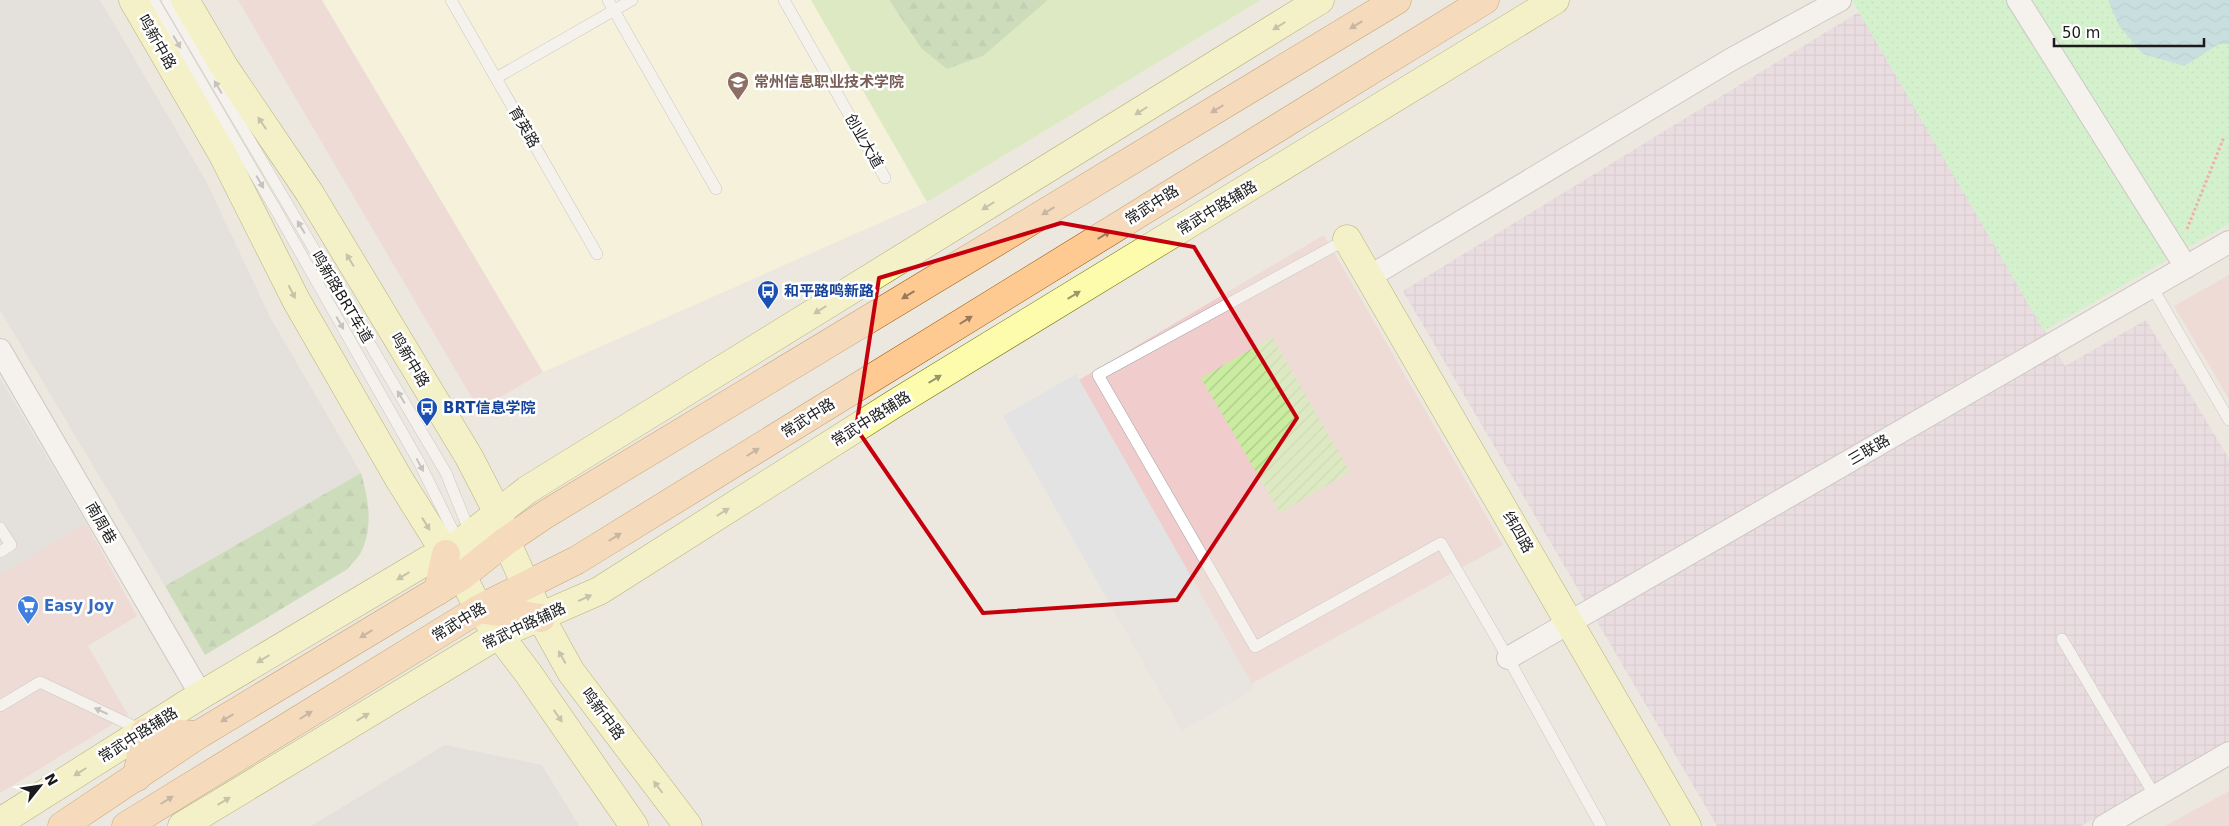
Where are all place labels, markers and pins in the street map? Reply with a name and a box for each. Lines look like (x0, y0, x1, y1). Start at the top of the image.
school or university icon: 常州信息职业技术学院 (726, 70, 750, 101)
place label: 常州信息职业技术学院 (754, 73, 904, 91)
bus stop icon: 和平路鸣新路 (756, 279, 780, 310)
place label: 和平路鸣新路 (784, 282, 874, 300)
bus stop icon: BRT信息学院 (415, 396, 439, 427)
place label: BRT信息学院 (443, 399, 536, 417)
supermarket icon: Easy Joy (16, 594, 40, 625)
place label: Easy Joy (44, 597, 114, 615)

